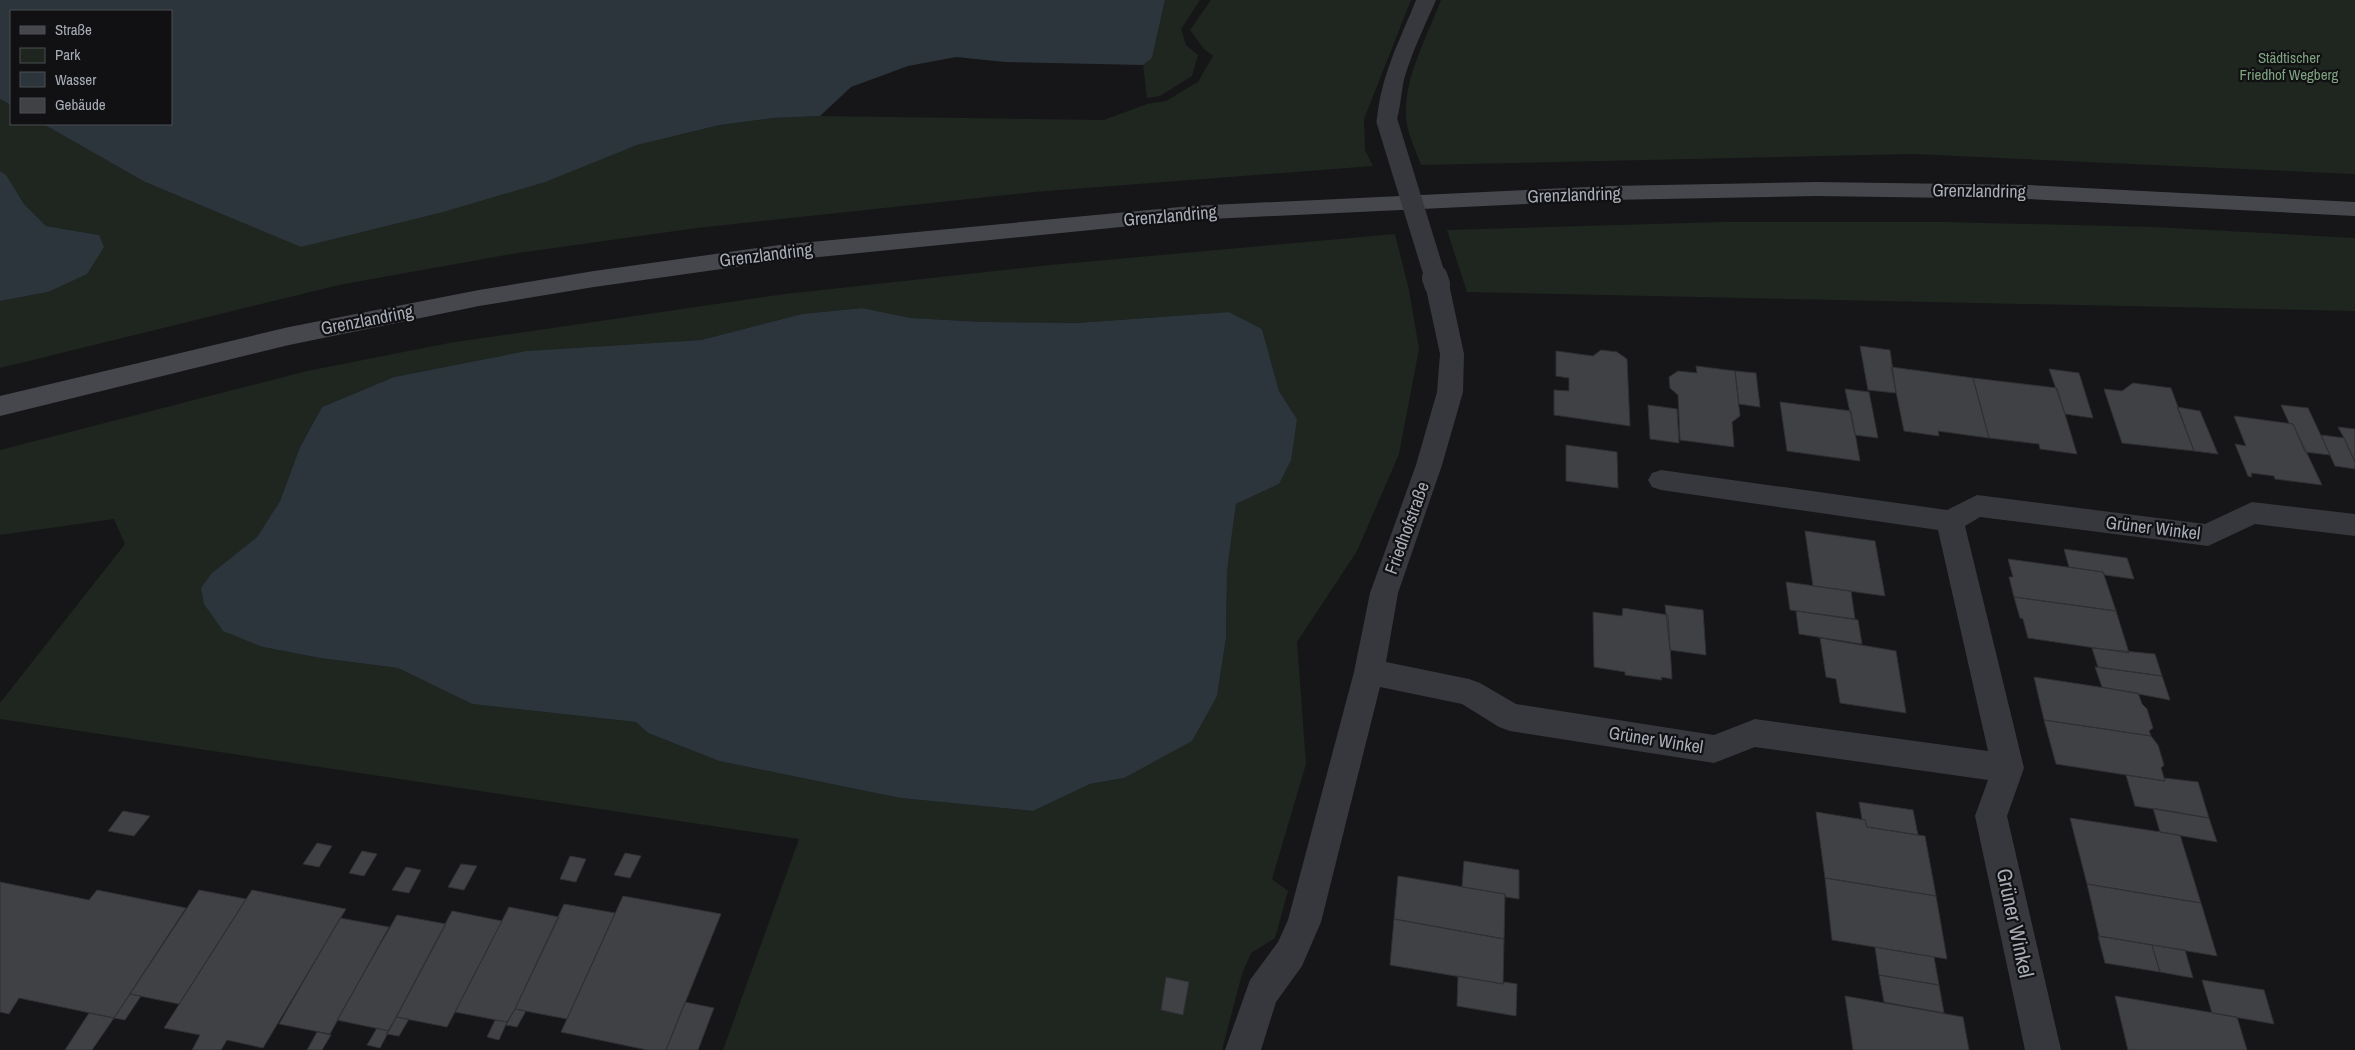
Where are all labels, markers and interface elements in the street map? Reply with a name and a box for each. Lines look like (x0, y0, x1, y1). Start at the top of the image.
legend (10, 10, 172, 125)
text: Straße (55, 19, 92, 40)
text: Park (55, 44, 81, 65)
park label: Städtischer Friedhof Wegberg (2240, 47, 2339, 85)
text: Wasser (55, 69, 96, 90)
text: Gebäude (55, 94, 106, 115)
street label: Grenzlandring (1932, 177, 2027, 204)
street label: Grenzlandring (1527, 180, 1622, 209)
street label: Grenzlandring (1122, 199, 1218, 232)
street label: Grenzlandring (718, 236, 815, 273)
street label: Grenzlandring (319, 298, 416, 341)
street label: Friedhofstraße (1378, 478, 1435, 578)
street label: Grüner Winkel (2104, 509, 2202, 546)
street label: Grüner Winkel (1607, 720, 1705, 759)
street label: Grüner Winkel (1990, 866, 2041, 980)

